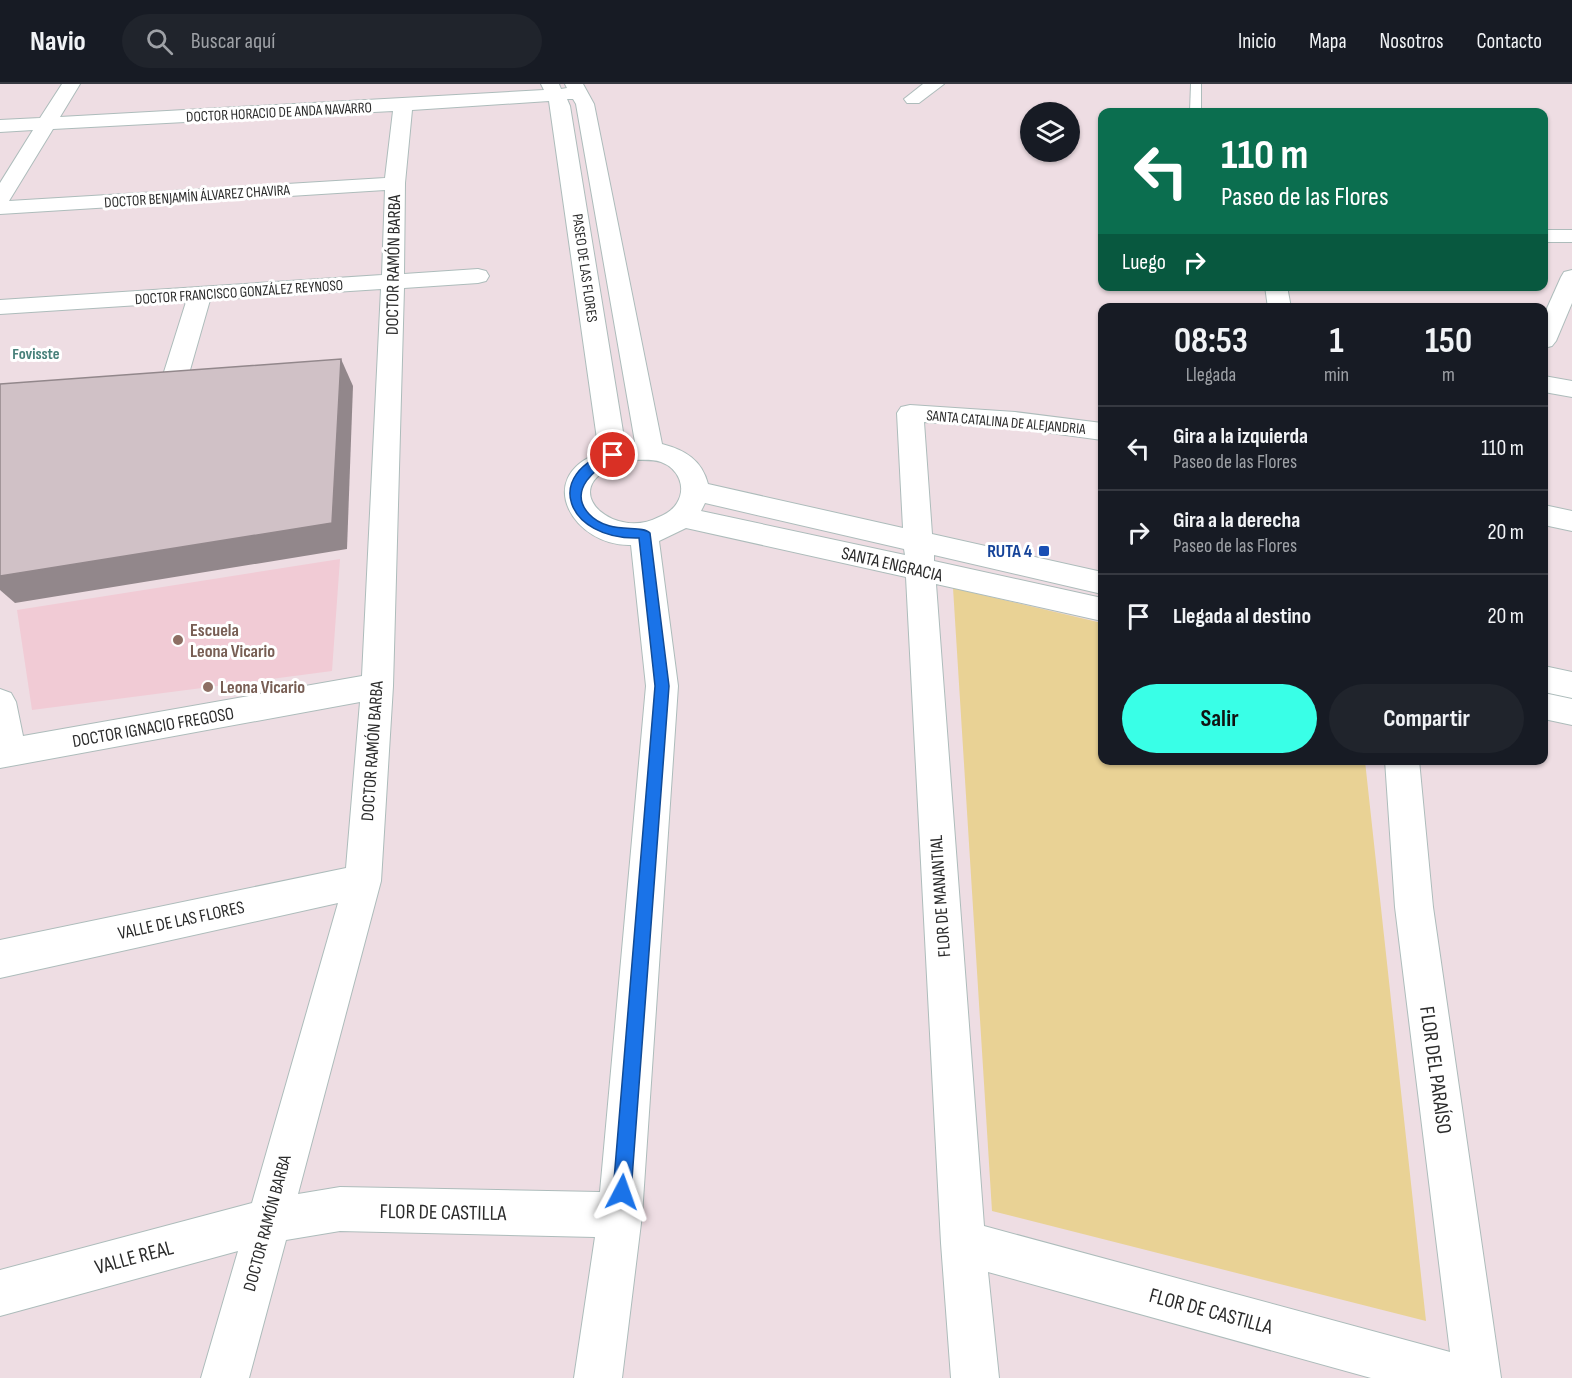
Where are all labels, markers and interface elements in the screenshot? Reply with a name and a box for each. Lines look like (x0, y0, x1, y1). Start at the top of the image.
search box (122, 14, 542, 68)
text: Navio (30, 25, 86, 58)
icon: search (143, 25, 176, 58)
text: Buscar aquí (191, 28, 275, 55)
text: Inicio (1238, 29, 1276, 54)
text: Mapa (1309, 29, 1347, 54)
text: Nosotros (1380, 29, 1444, 54)
text: Contacto (1477, 29, 1542, 54)
street label: DOCTOR HORACIO DE ANDA NAVARRO (186, 98, 373, 127)
map controls (1020, 102, 1080, 162)
button: layers (1020, 102, 1080, 162)
text: 110 m (1221, 130, 1308, 181)
icon: left (1122, 132, 1200, 210)
street label: DOCTOR BENJAMÍN ÁLVAREZ CHAVIRA (104, 180, 291, 212)
text: Paseo de las Flores (1221, 181, 1389, 213)
street label: DOCTOR RAMÓN BARBA (382, 194, 405, 335)
street label: PASEO DE LAS FLORES (567, 212, 602, 324)
icon: right (1178, 246, 1211, 279)
text: Luego (1122, 249, 1166, 276)
street label: DOCTOR FRANCISCO GONZÁLEZ REYNOSO (134, 276, 344, 309)
text: 08:53 (1174, 320, 1248, 363)
text: 1 (1329, 320, 1344, 363)
text: 150 (1425, 320, 1472, 363)
district label: Fovisste (12, 345, 60, 364)
text: Llegada (1186, 363, 1236, 387)
text: min (1324, 363, 1349, 387)
text: m (1442, 363, 1455, 387)
street label: SANTA CATALINA DE ALEJANDRIA (926, 406, 1087, 439)
text: Gira a la izquierda (1173, 423, 1308, 450)
pin (587, 429, 638, 480)
icon: left (1122, 432, 1155, 465)
text: 110 m (1481, 435, 1524, 462)
icon: arrive (596, 438, 629, 471)
text: Paseo de las Flores (1173, 450, 1297, 474)
text: Gira a la derecha (1173, 507, 1300, 534)
icon: right (1122, 516, 1155, 549)
text: 20 m (1488, 519, 1524, 546)
text: Paseo de las Flores (1173, 534, 1297, 558)
place label: RUTA 4 (987, 541, 1033, 562)
street label: SANTA ENGRACIA (839, 543, 945, 586)
marker: RUTA 4 (1037, 544, 1051, 558)
icon: arrive (1122, 600, 1155, 633)
text: Llegada al destino (1173, 603, 1311, 630)
text: 20 m (1488, 603, 1524, 630)
place label: Escuela Leona Vicario (190, 620, 275, 662)
marker: Escuela Leona Vicario (171, 633, 185, 647)
place label: Leona Vicario (220, 677, 305, 698)
marker: Leona Vicario (201, 680, 215, 694)
street label: DOCTOR RAMÓN BARBA (357, 680, 388, 822)
button: Salir (1122, 684, 1317, 753)
button: Compartir (1329, 684, 1524, 753)
street label: DOCTOR IGNACIO FREGOSO (71, 703, 236, 752)
street label: FLOR DE MANANTIAL (926, 834, 955, 958)
street label: VALLE DE LAS FLORES (116, 897, 247, 944)
street label: FLOR DEL PARAÍSO (1414, 1005, 1457, 1135)
street label: DOCTOR RAMÓN BARBA (239, 1152, 296, 1294)
position arrow (590, 1160, 654, 1224)
street label: FLOR DE CASTILLA (379, 1199, 508, 1226)
street label: VALLE REAL (92, 1235, 176, 1280)
street label: FLOR DE CASTILLA (1146, 1283, 1276, 1340)

